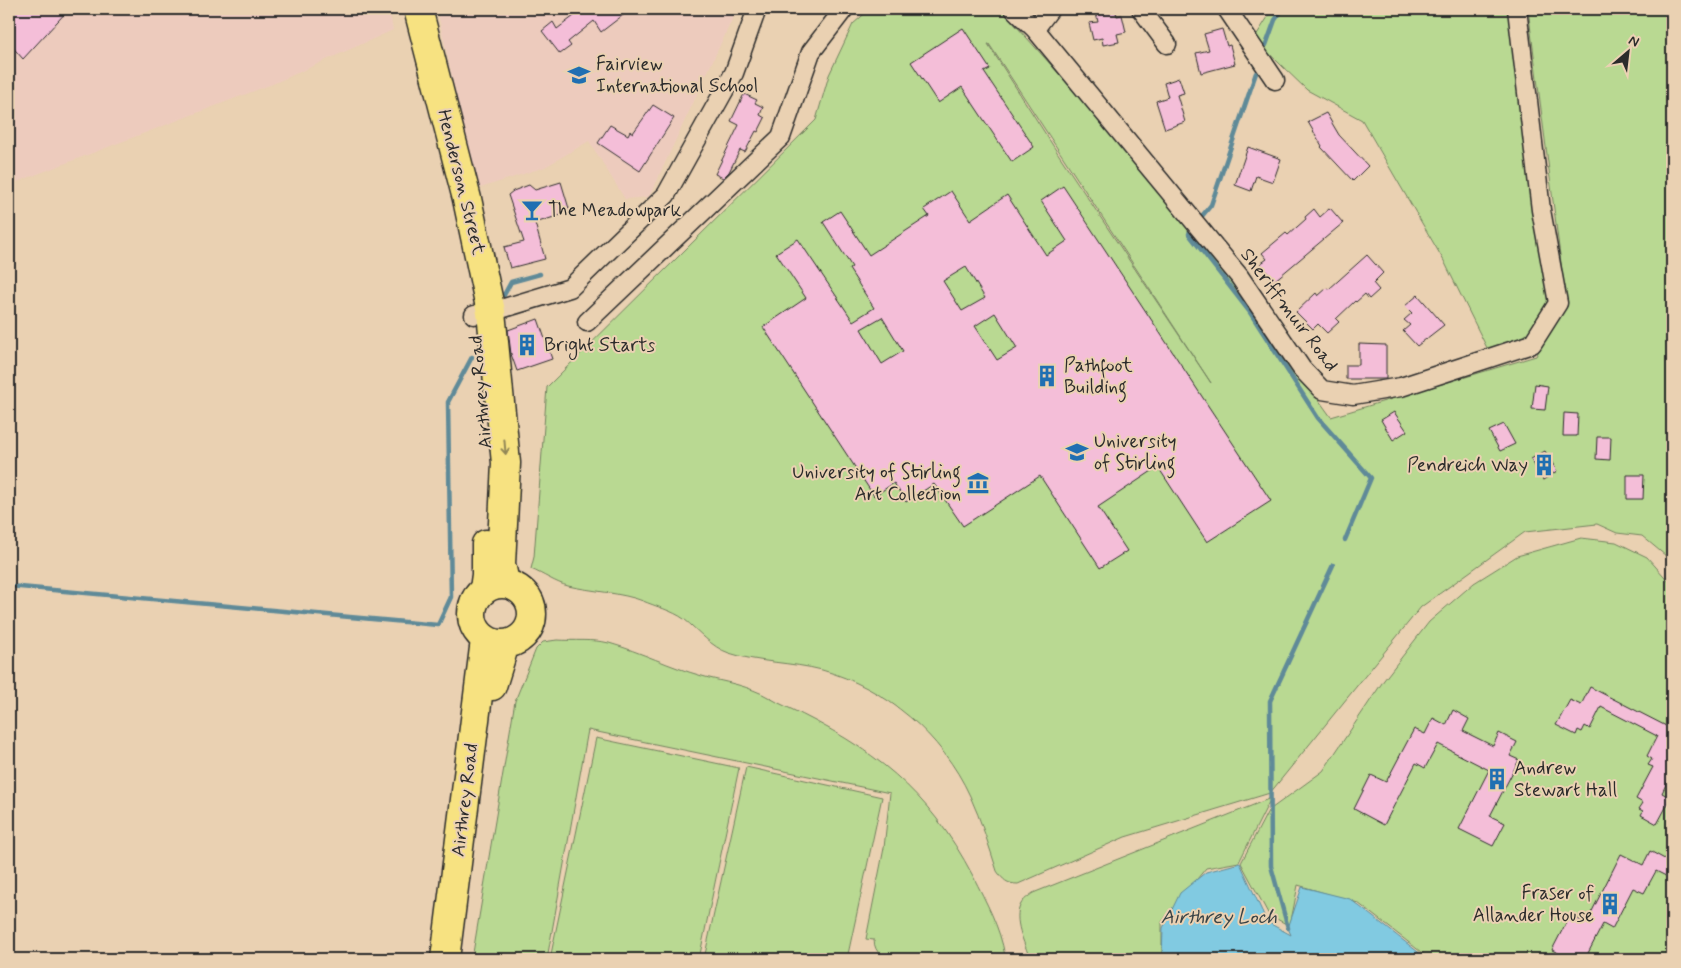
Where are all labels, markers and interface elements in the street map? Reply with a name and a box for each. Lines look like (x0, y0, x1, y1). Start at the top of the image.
north arrow (1604, 28, 1654, 78)
text: N (1625, 31, 1642, 52)
place label: Fairview International School (596, 52, 758, 99)
school or university icon: Fairview International School (566, 62, 592, 88)
street label: Henderson Street (431, 107, 491, 257)
bar icon: The Meadowpark (519, 197, 545, 223)
place label: The Meadowpark (548, 198, 682, 223)
street label: Sheriffmuir Road (1234, 243, 1344, 377)
building icon: Bright Starts (514, 332, 540, 358)
place label: Bright Starts (544, 333, 656, 360)
street label: Airthrey Road (464, 334, 498, 450)
place label: Pathfoot Building (1064, 353, 1133, 403)
building icon: Pathfoot Building (1034, 363, 1060, 389)
place label: University of Stirling (1094, 429, 1177, 479)
one-way arrow (500, 439, 509, 455)
school or university icon: University of Stirling (1064, 439, 1090, 465)
building icon: Pendreich Way (1531, 452, 1557, 478)
place label: Pendreich Way (1407, 453, 1528, 478)
place label: University of Stirling Art Collection (792, 460, 961, 507)
museum icon: University of Stirling Art Collection (965, 470, 991, 496)
street label: Airthrey Road (446, 742, 484, 858)
place label: Andrew Stewart Hall (1514, 756, 1617, 803)
building icon: Andrew Stewart Hall (1484, 766, 1510, 792)
place label: Fraser of Allander House (1473, 881, 1594, 928)
building icon: Fraser of Allander House (1597, 891, 1623, 917)
water label: Airthrey Loch (1161, 904, 1278, 931)

